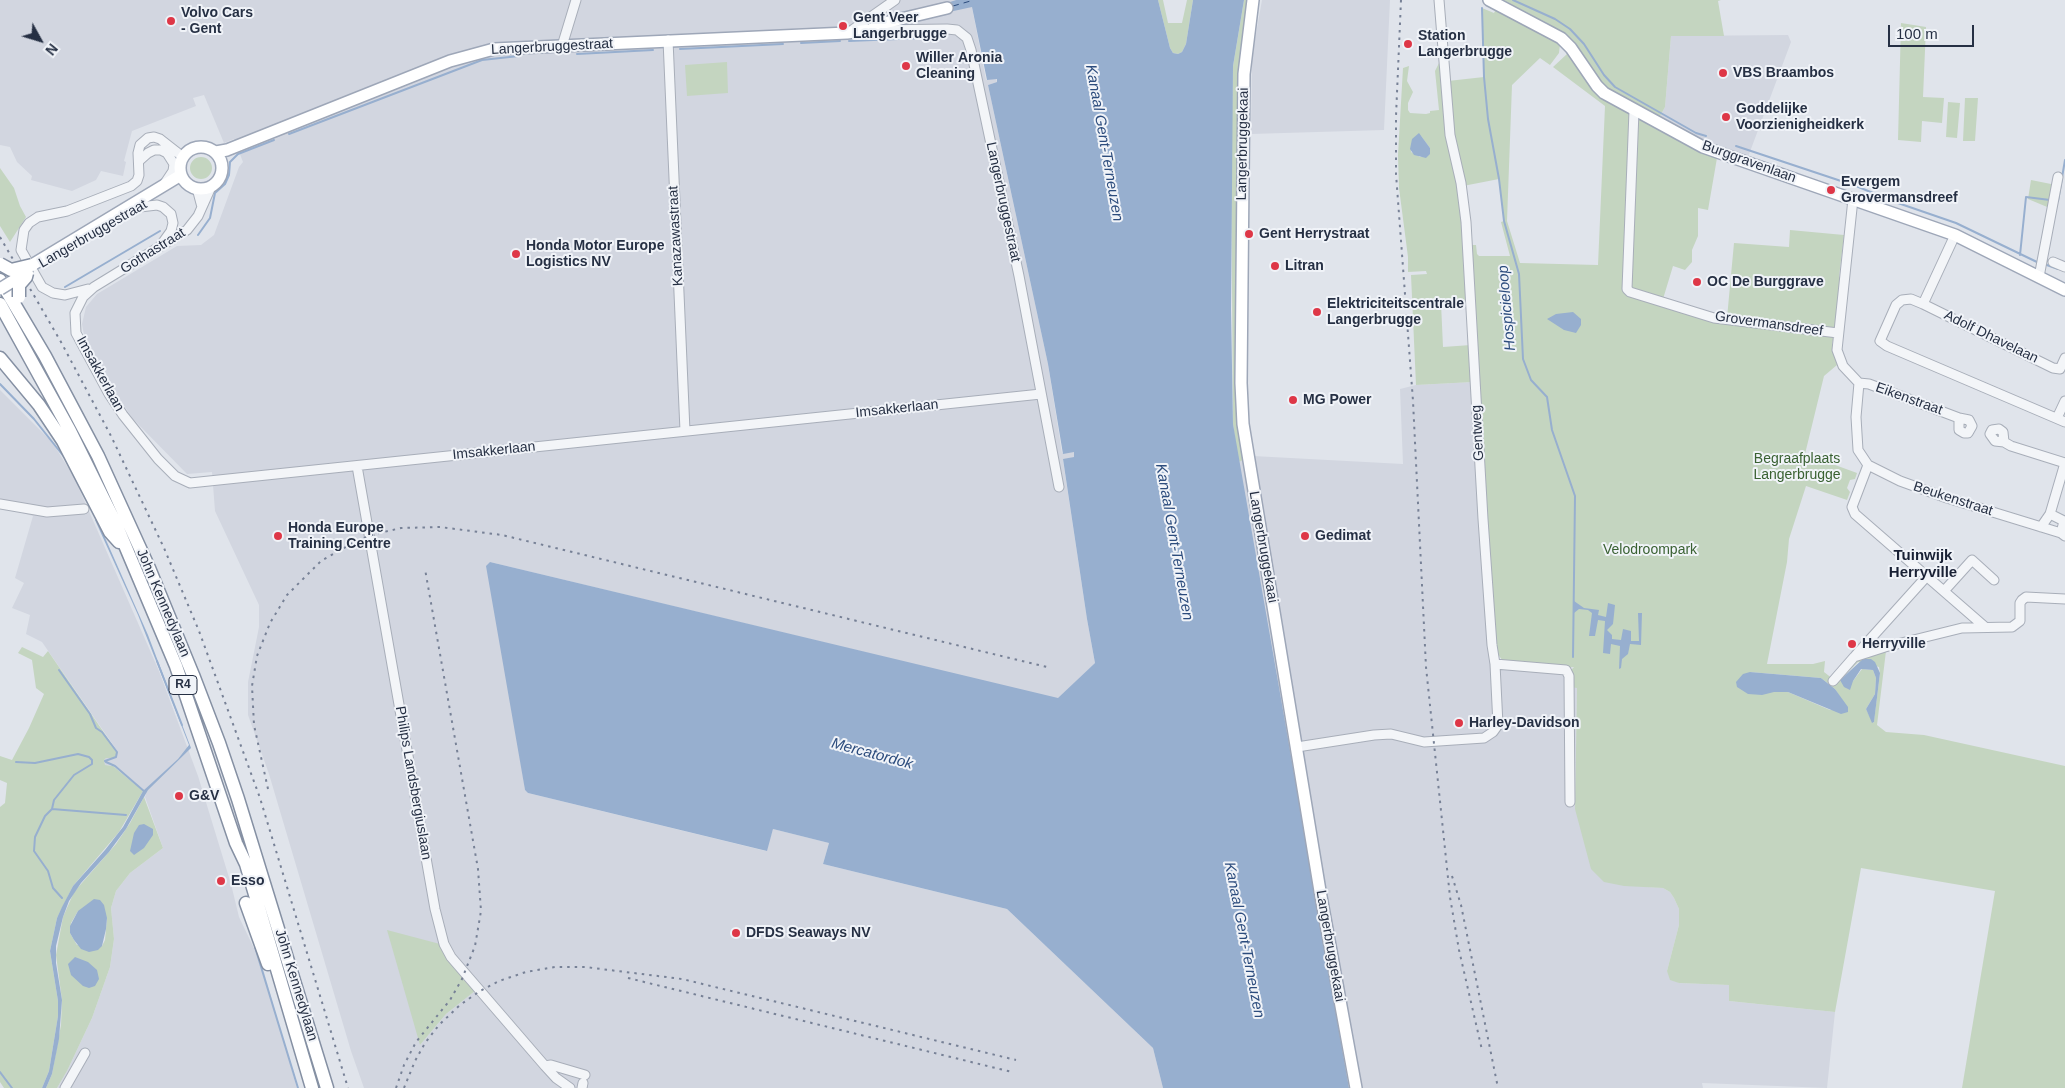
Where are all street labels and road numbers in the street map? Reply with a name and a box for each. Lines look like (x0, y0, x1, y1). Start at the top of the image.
street label: Langerbruggestraat (491, 35, 613, 59)
street label: Langerbruggekaai (1234, 87, 1252, 201)
street label: Burggravenlaan (1700, 137, 1798, 187)
street label: Langerbruggestraat (982, 140, 1024, 264)
street label: Kanazawastraat (665, 185, 687, 287)
street label: Langerbruggestraat (36, 196, 150, 272)
street label: Gothastraat (118, 224, 188, 278)
street label: Adolf Dhavelaan (1941, 307, 2041, 367)
street label: Grovermansdreef (1714, 308, 1824, 340)
street label: Imsakkerlaan (72, 334, 128, 414)
street label: Eikenstraat (1873, 379, 1945, 419)
street label: Imsakkerlaan (855, 396, 939, 422)
street label: Gentweg (1468, 405, 1488, 461)
street label: Imsakkerlaan (452, 438, 536, 464)
street label: Beukenstraat (1911, 478, 1995, 520)
street label: Langerbruggekaai (1245, 490, 1281, 604)
street label: John Kennedylaan (133, 546, 193, 660)
road number: R4 (169, 676, 197, 694)
street label: Philips Landsbergiuslaan (391, 705, 435, 861)
street label: Langerbruggekaai (1312, 889, 1348, 1003)
street label: John Kennedylaan (271, 927, 321, 1043)

